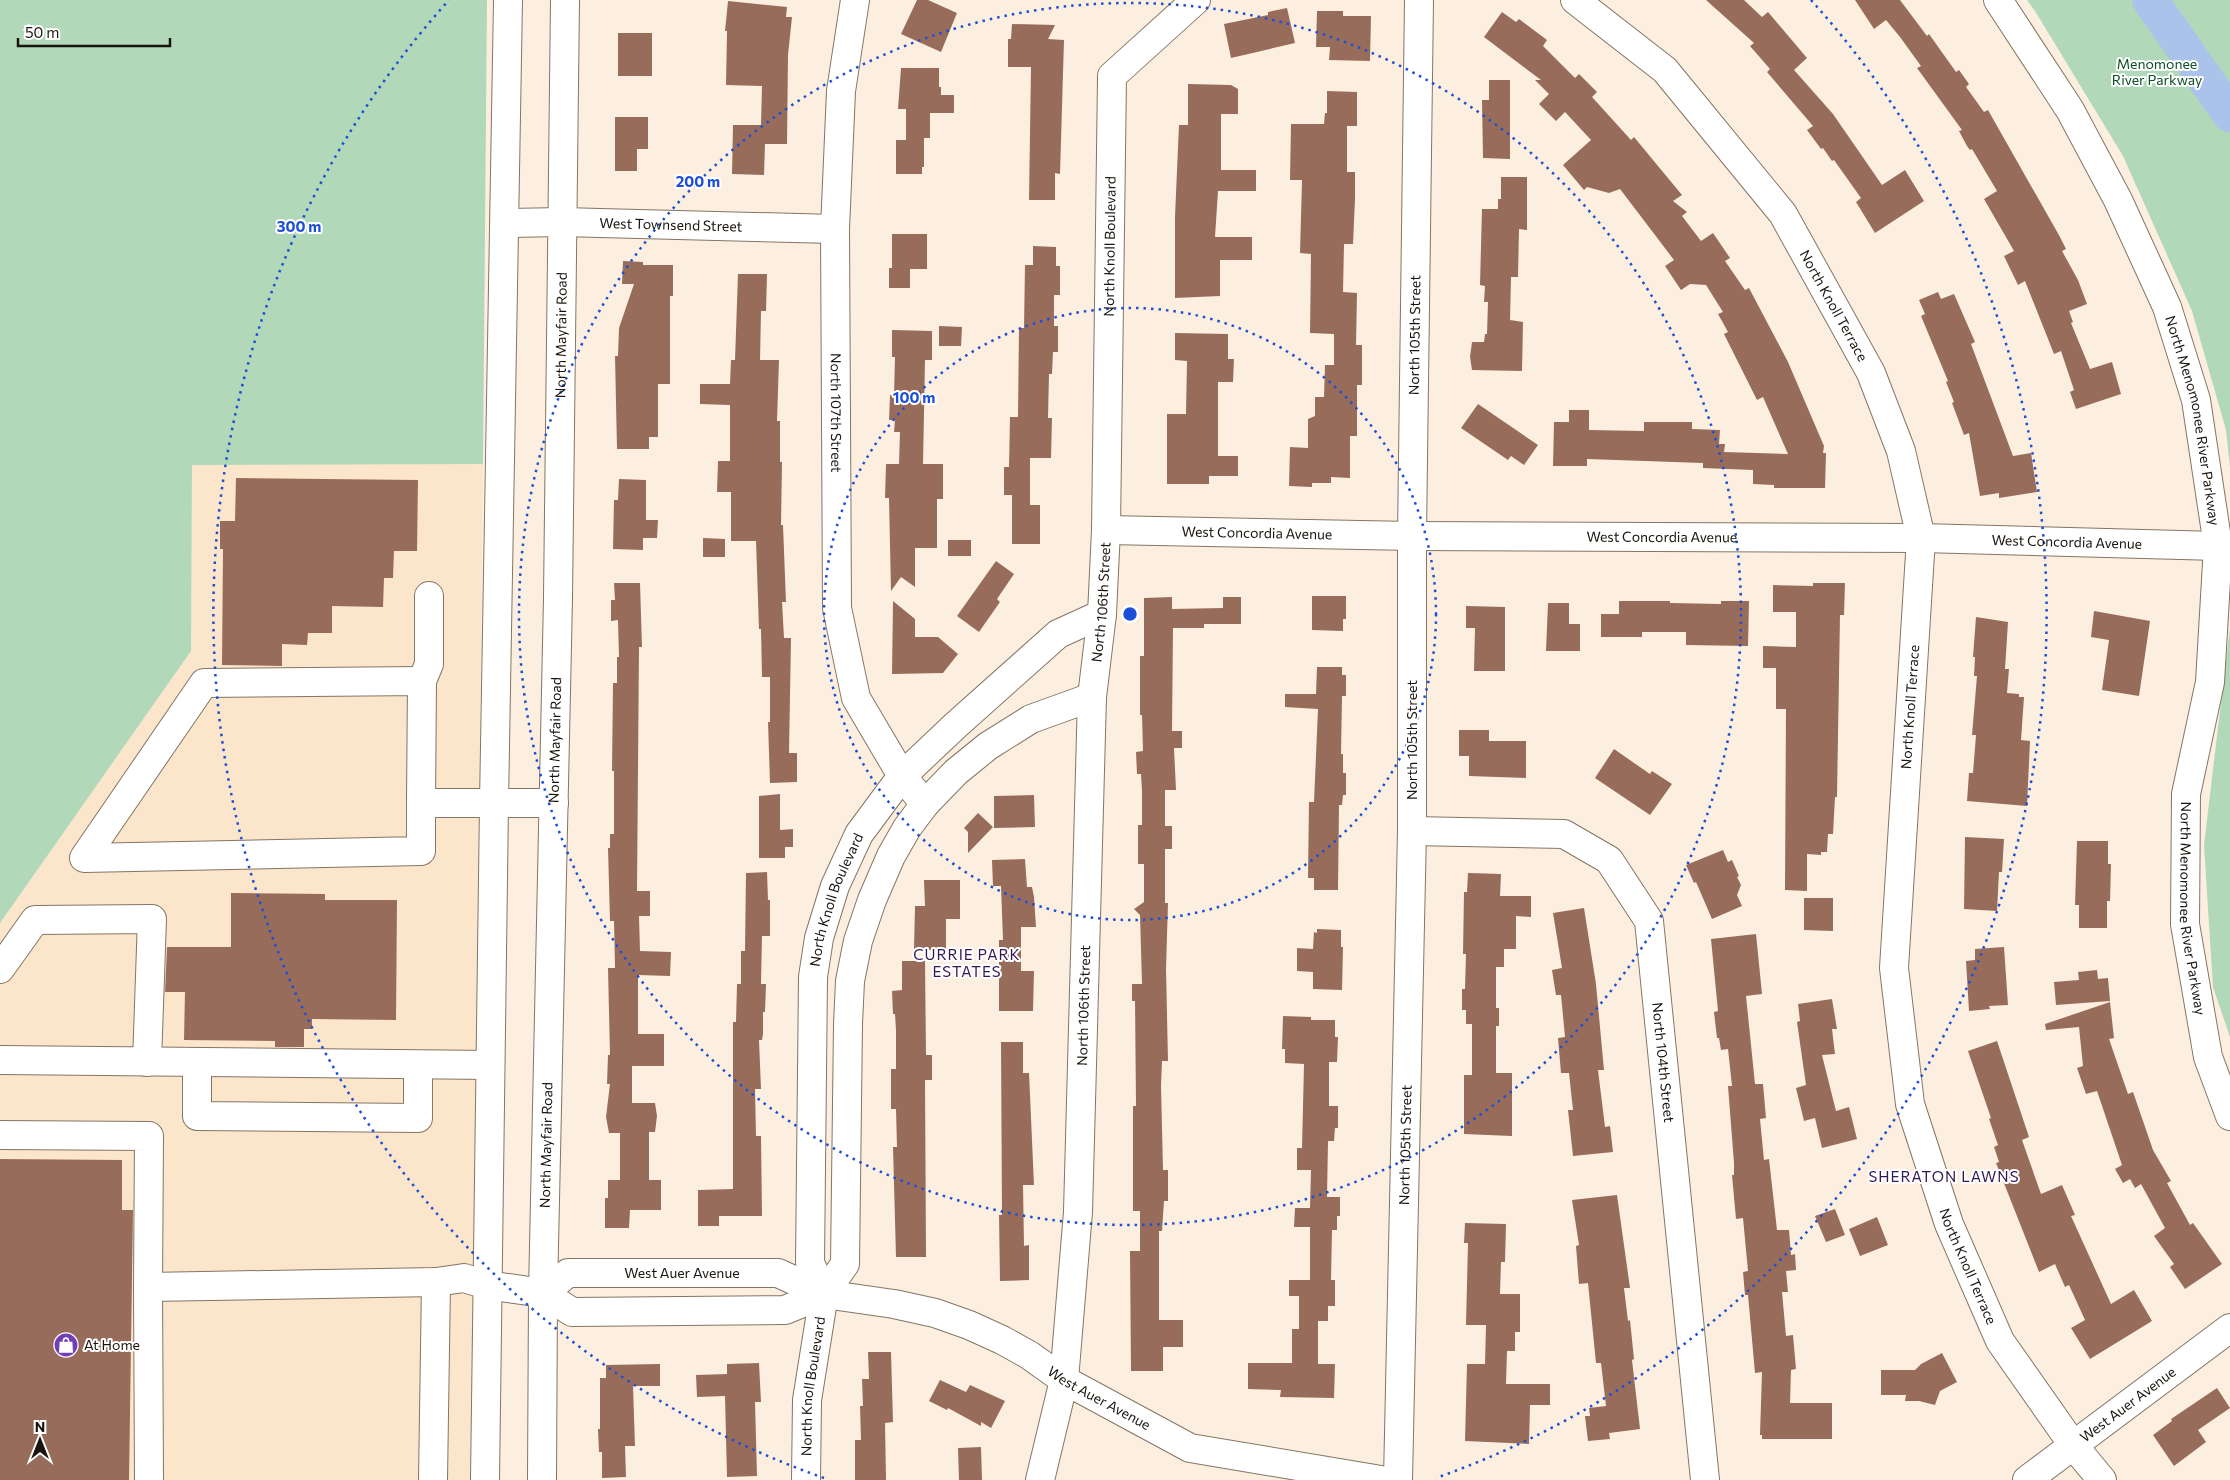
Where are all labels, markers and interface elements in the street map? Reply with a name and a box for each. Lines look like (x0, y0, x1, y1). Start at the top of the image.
scale bar (18, 15, 170, 47)
text: 50 m (25, 23, 59, 41)
park label: Menomonee River Parkway (2112, 55, 2202, 88)
text: 200 m (676, 172, 720, 190)
street label: North Knoll Boulevard (1100, 176, 1119, 317)
street label: West Townsend Street (599, 214, 743, 235)
text: 300 m (277, 217, 321, 235)
street label: North Knoll Terrace (1797, 247, 1872, 364)
street label: North Mayfair Road (551, 272, 570, 398)
street label: North 105th Street (1405, 275, 1423, 395)
street label: North Menomonee River Parkway (2162, 313, 2224, 527)
street label: North 107th Street (828, 353, 845, 473)
text: 100 m (893, 388, 935, 406)
street label: West Concordia Avenue (1182, 522, 1332, 542)
street label: West Concordia Avenue (1587, 528, 1737, 545)
street label: West Concordia Avenue (1991, 531, 2142, 552)
street label: North 106th Street (1087, 541, 1113, 663)
centre of rings (1121, 605, 1139, 623)
street label: North Knoll Terrace (1897, 644, 1922, 770)
street label: North Mayfair Road (545, 677, 564, 803)
street label: North 105th Street (1403, 680, 1420, 800)
street label: North Menomonee River Parkway (2177, 802, 2210, 1016)
street label: North Knoll Boulevard (806, 830, 866, 968)
district label: CURRIE PARK ESTATES (913, 945, 1021, 980)
street label: North 106th Street (1073, 945, 1093, 1066)
street label: North 104th Street (1649, 1001, 1678, 1123)
street label: North Mayfair Road (536, 1082, 556, 1208)
street label: North 105th Street (1395, 1085, 1415, 1205)
district label: SHERATON LAWNS (1869, 1167, 2019, 1185)
street label: North Knoll Terrace (1936, 1206, 2001, 1327)
street label: West Auer Avenue (624, 1264, 740, 1281)
street label: North Knoll Boulevard (797, 1315, 828, 1456)
shop icon: At Home (53, 1332, 79, 1358)
place label: At Home (84, 1336, 140, 1353)
street label: West Auer Avenue (1045, 1362, 1154, 1433)
street label: West Auer Avenue (2076, 1363, 2179, 1445)
north arrow (15, 1415, 65, 1465)
text: N (35, 1418, 45, 1435)

